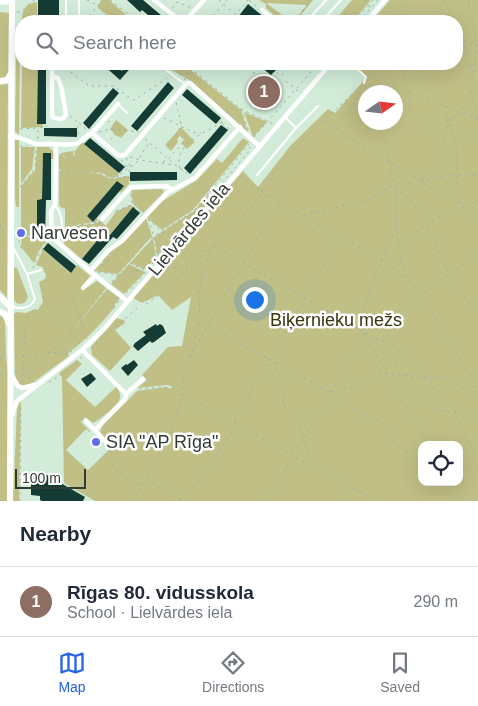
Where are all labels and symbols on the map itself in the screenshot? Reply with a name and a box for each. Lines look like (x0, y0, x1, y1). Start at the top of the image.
pin: 1 (248, 73, 280, 111)
north arrow (358, 85, 403, 130)
street label: Lielvārdes iela (144, 178, 234, 280)
place label: Narvesen (31, 223, 108, 243)
marker: Narvesen (15, 227, 27, 239)
your location (242, 287, 268, 313)
park label: Biķernieku mežs (270, 310, 402, 330)
place label: SIA "AP Rīga" (106, 432, 219, 452)
marker: SIA "AP Rīga" (90, 436, 102, 448)
scale bar (15, 466, 86, 489)

